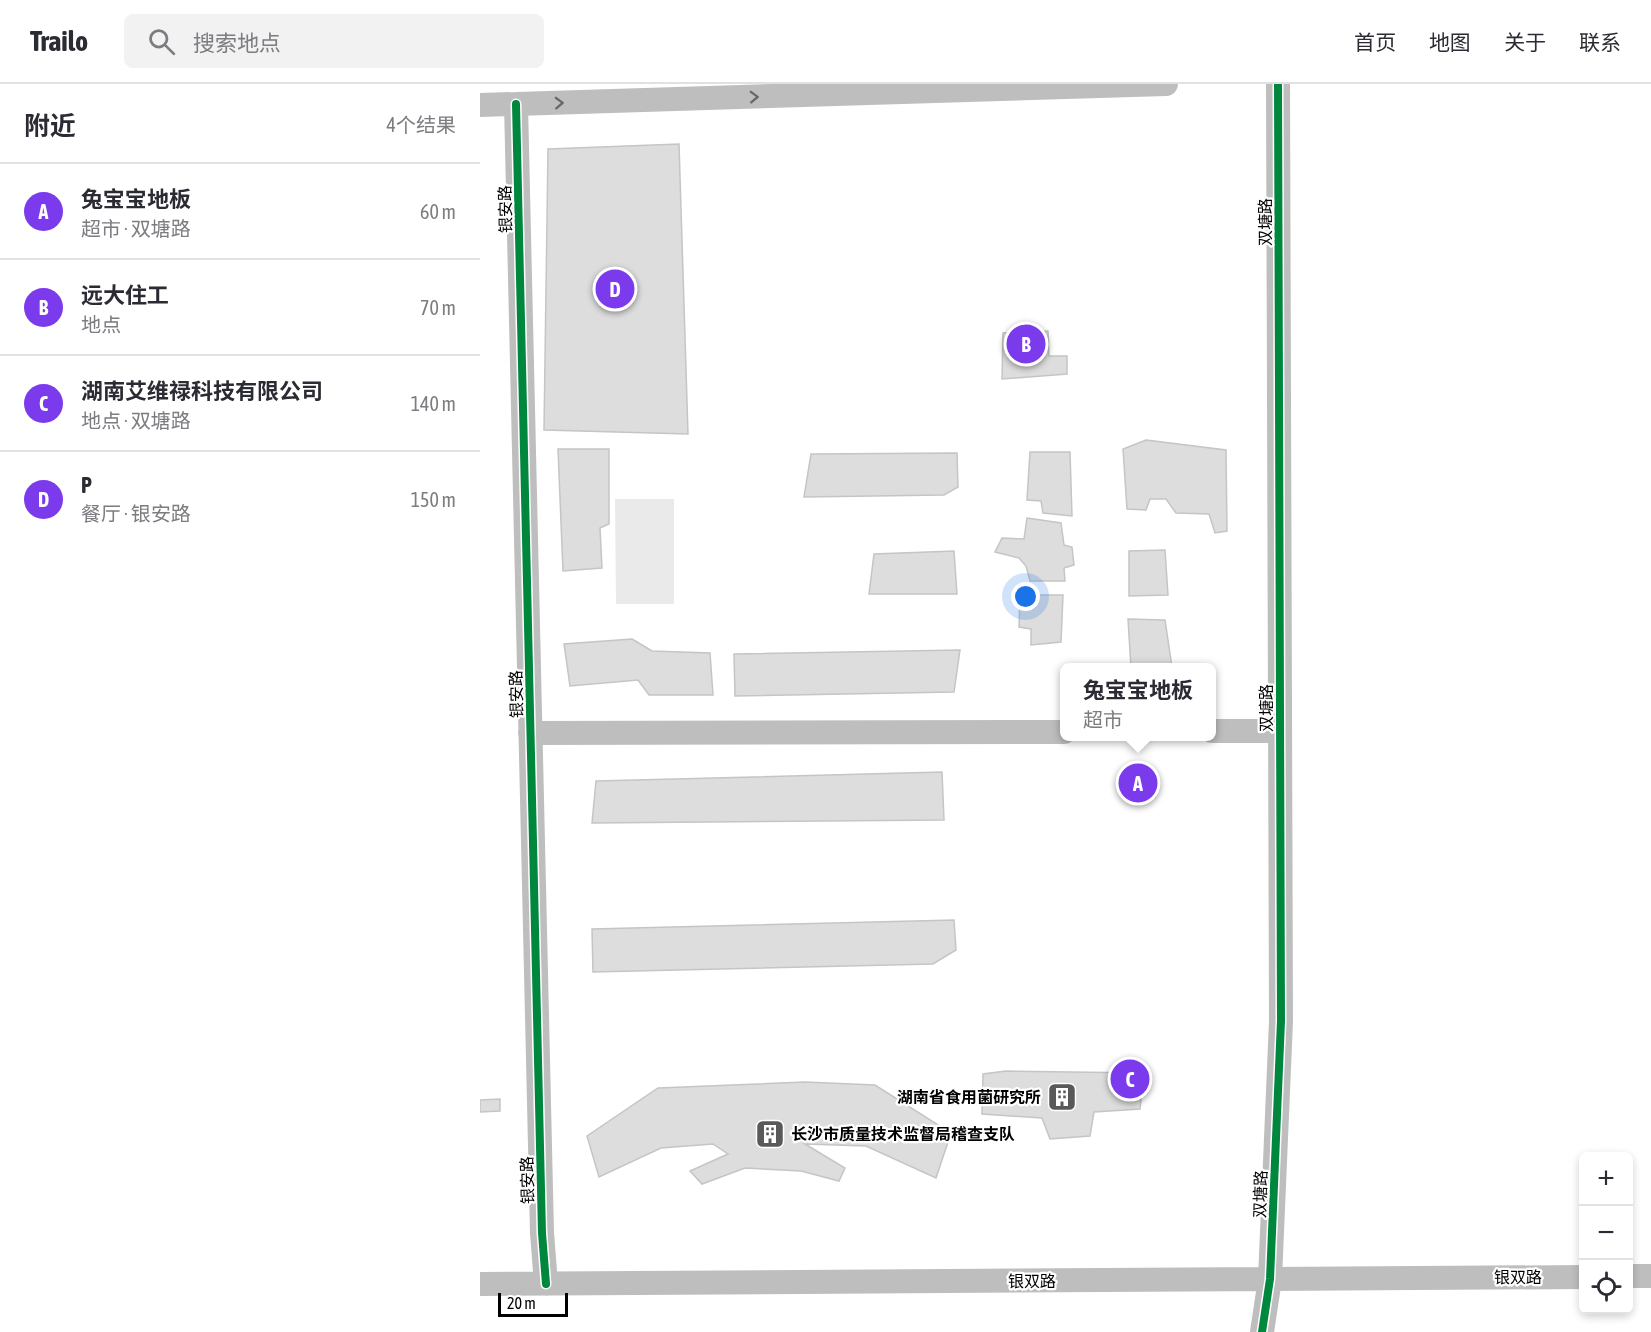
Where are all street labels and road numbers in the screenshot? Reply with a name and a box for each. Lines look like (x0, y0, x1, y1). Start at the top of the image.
street label: 银安路 (496, 185, 514, 233)
street label: 双塘路 (1256, 198, 1274, 246)
street label: 银安路 (507, 670, 525, 718)
street label: 双塘路 (1257, 684, 1275, 732)
street label: 银安路 (518, 1156, 536, 1204)
street label: 双塘路 (1250, 1170, 1270, 1218)
street label: 银双路 (1494, 1268, 1542, 1286)
street label: 银双路 (1008, 1272, 1056, 1290)

